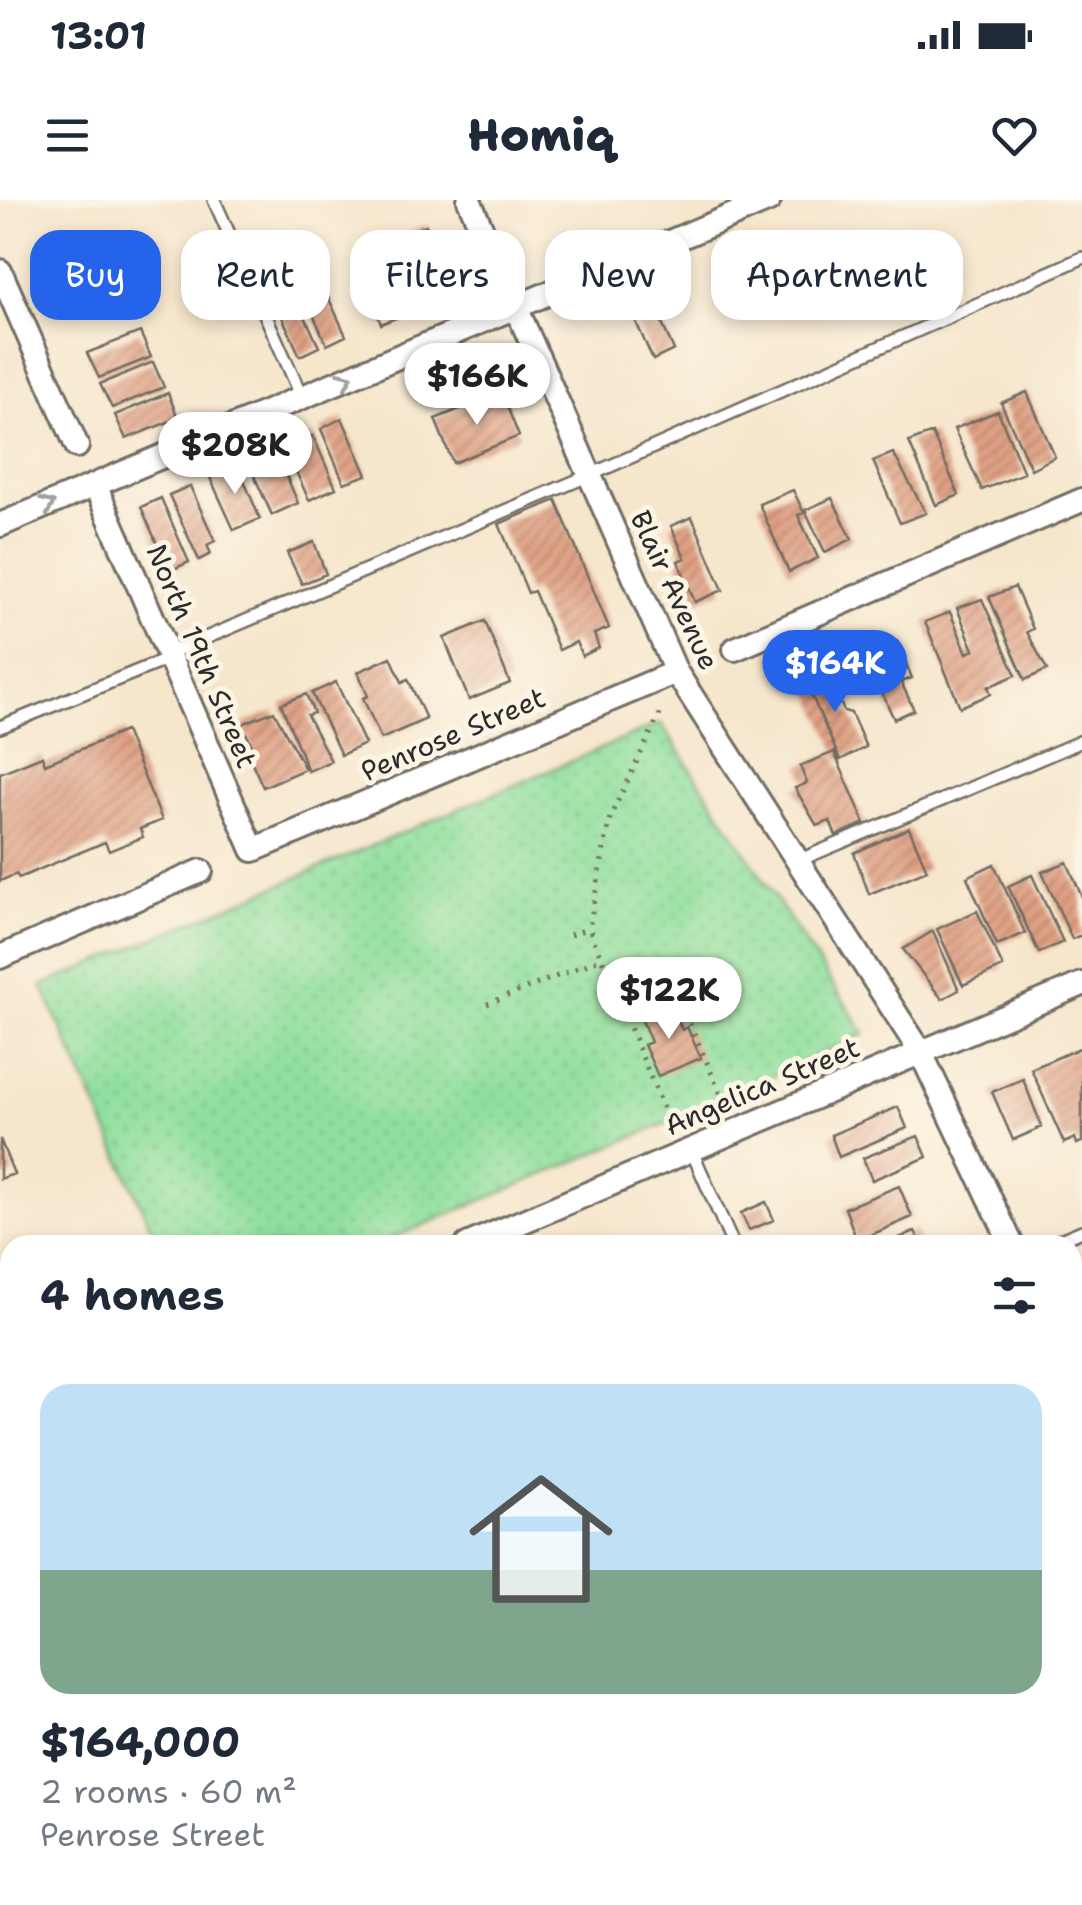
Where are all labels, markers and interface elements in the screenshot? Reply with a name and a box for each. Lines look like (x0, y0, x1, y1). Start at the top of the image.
text: 13:01 (50, 10, 147, 61)
text: Homiq (467, 105, 615, 165)
icon: menu (40, 108, 95, 163)
icon: heart (987, 108, 1042, 163)
chip: Buy (30, 230, 161, 320)
chip: Rent (181, 230, 330, 320)
chip: Filters (350, 230, 525, 320)
chip: New (545, 230, 691, 320)
chip: Apartment (711, 230, 963, 320)
pin: $166K (407, 343, 547, 428)
text: $166K (426, 354, 528, 397)
one-way arrow (336, 370, 354, 390)
pin: $208K (165, 412, 305, 497)
text: $208K (180, 423, 290, 466)
one-way arrow (38, 497, 55, 517)
street label: Blair Avenue (621, 504, 729, 676)
street label: North 19th Street (138, 538, 266, 774)
pin: $164K (765, 630, 905, 715)
text: $164K (784, 641, 886, 684)
street label: Penrose Street (355, 678, 551, 790)
pin: $122K (599, 957, 739, 1042)
text: $122K (619, 968, 719, 1011)
street label: Angelica Street (659, 1028, 865, 1144)
text: 4 homes (40, 1267, 225, 1323)
icon: filters (987, 1268, 1042, 1323)
icon: home (451, 1449, 631, 1629)
text: $164,000 (40, 1714, 240, 1770)
text: 2 rooms · 60 m² (40, 1770, 297, 1813)
text: Penrose Street (40, 1813, 265, 1856)

